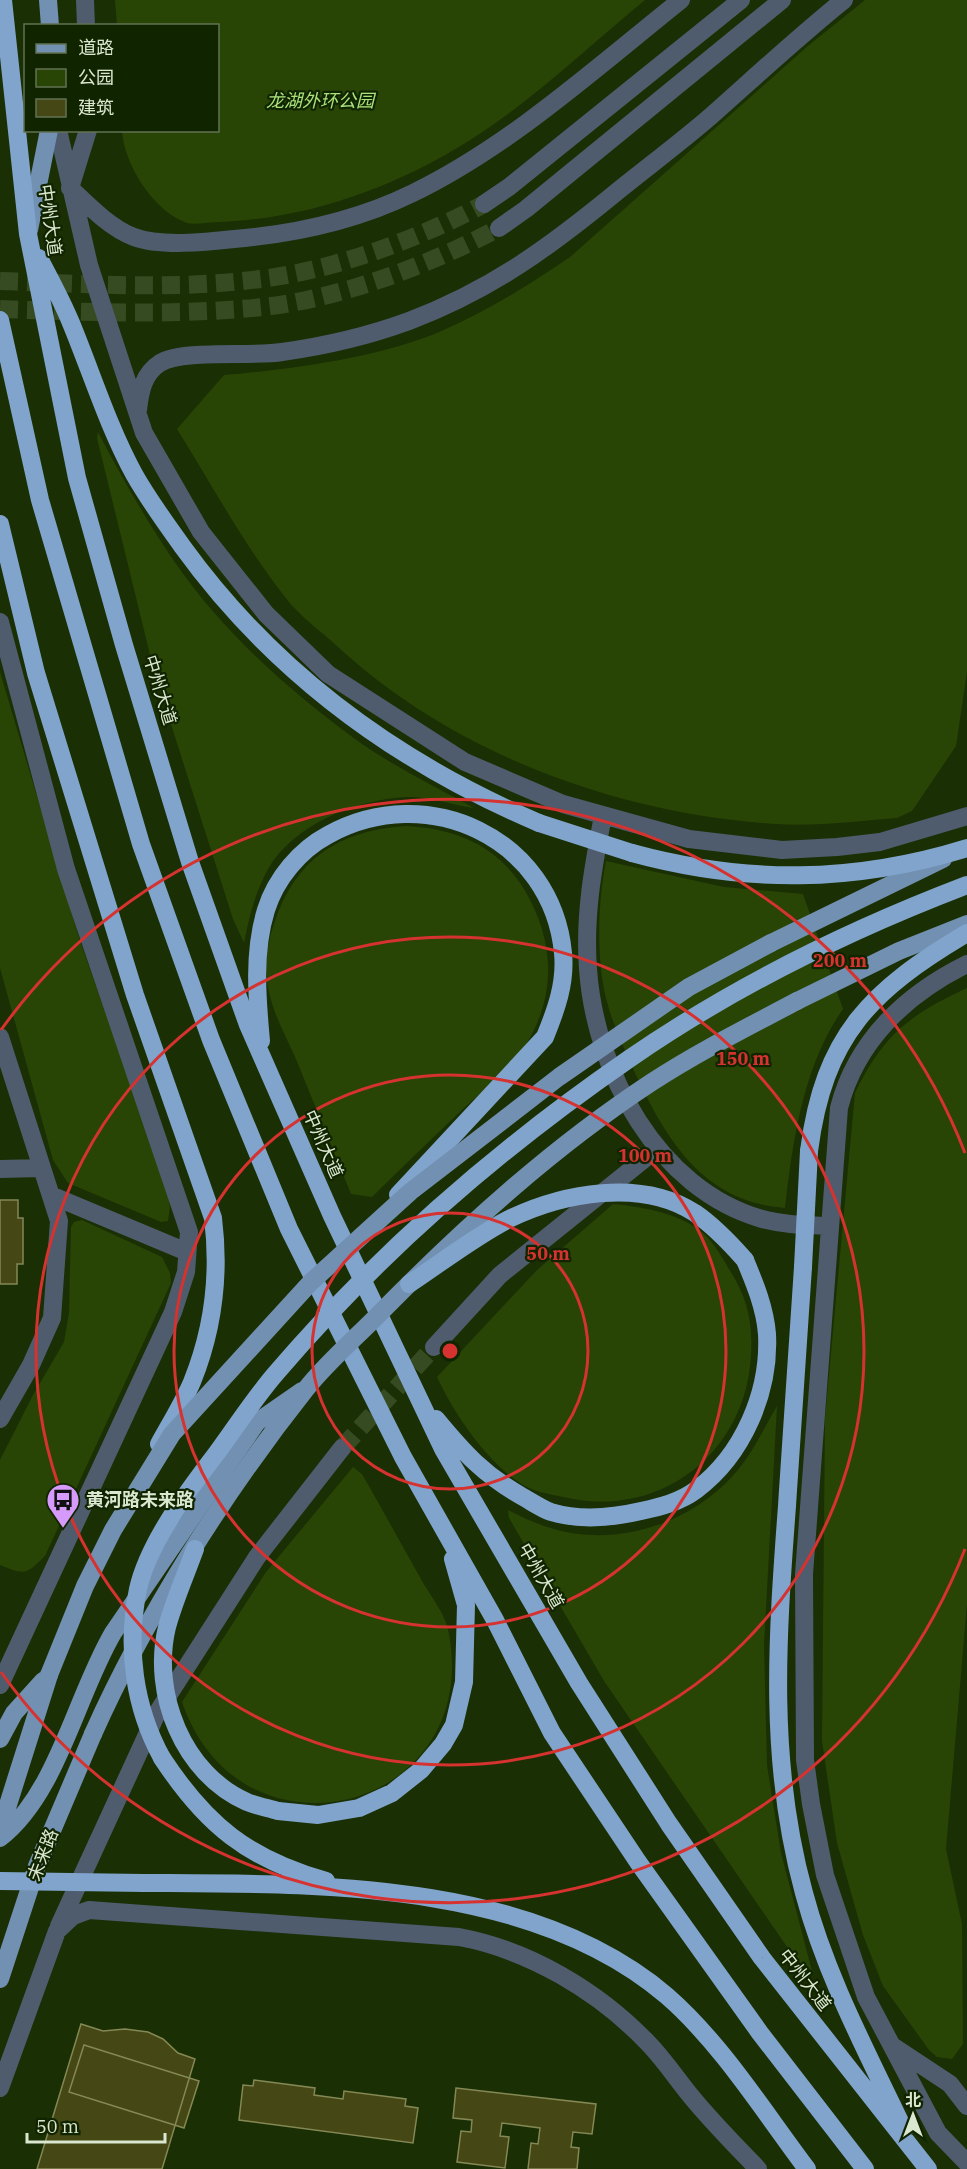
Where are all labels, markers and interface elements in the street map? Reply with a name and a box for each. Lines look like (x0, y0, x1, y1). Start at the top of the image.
legend (24, 24, 219, 132)
text: 道路 (78, 36, 114, 59)
text: 公园 (78, 66, 114, 89)
park label: 龙湖外环公园 (266, 89, 377, 112)
text: 建筑 (78, 96, 114, 119)
street label: 中州大道 (34, 183, 67, 257)
street label: 中州大道 (139, 652, 182, 728)
text: 200 m (813, 949, 868, 972)
text: 150 m (716, 1047, 771, 1070)
street label: 中州大道 (298, 1106, 349, 1181)
text: 100 m (618, 1144, 673, 1167)
text: 50 m (526, 1242, 570, 1265)
centre of rings (440, 1341, 460, 1361)
bus stop icon: 黄河路未来路 (45, 1482, 81, 1529)
place label: 黄河路未来路 (86, 1488, 194, 1511)
street label: 中州大道 (513, 1539, 569, 1613)
street label: 未来路 (22, 1825, 63, 1884)
street label: 中州大道 (774, 1944, 837, 2015)
north arrow (883, 2085, 943, 2145)
text: 北 (905, 2090, 921, 2110)
scale bar (27, 2106, 165, 2144)
text: 50 m (36, 2115, 79, 2138)

